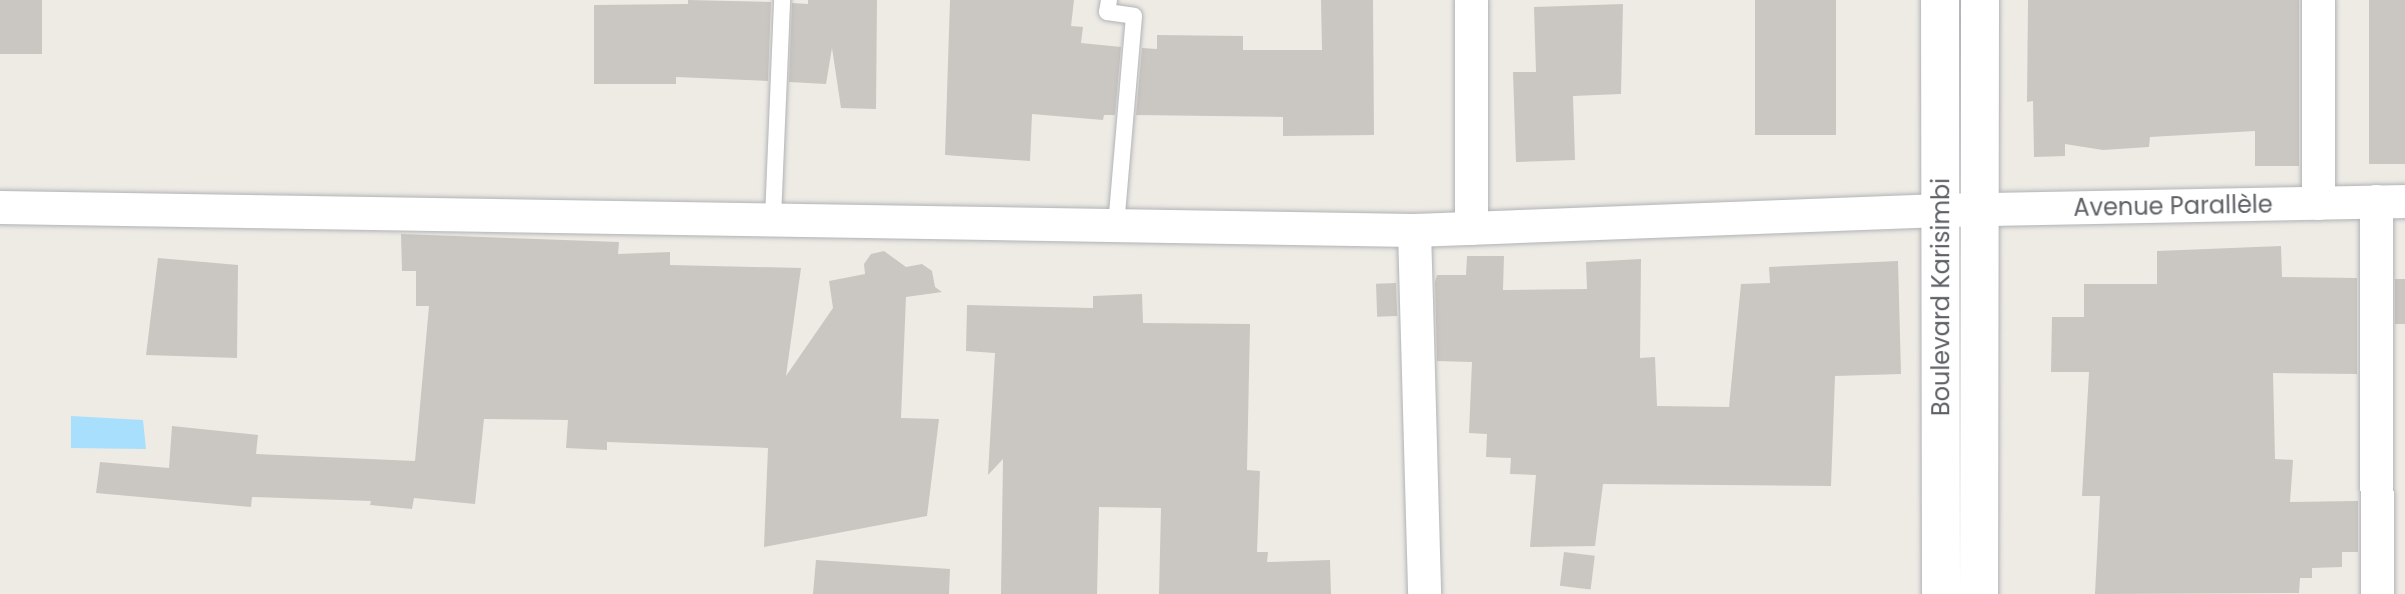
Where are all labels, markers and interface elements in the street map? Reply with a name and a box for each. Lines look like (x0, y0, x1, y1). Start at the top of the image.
street label: Boulevard Karisimbi (1927, 178, 1955, 416)
street label: Avenue Parallèle (2073, 190, 2273, 222)

